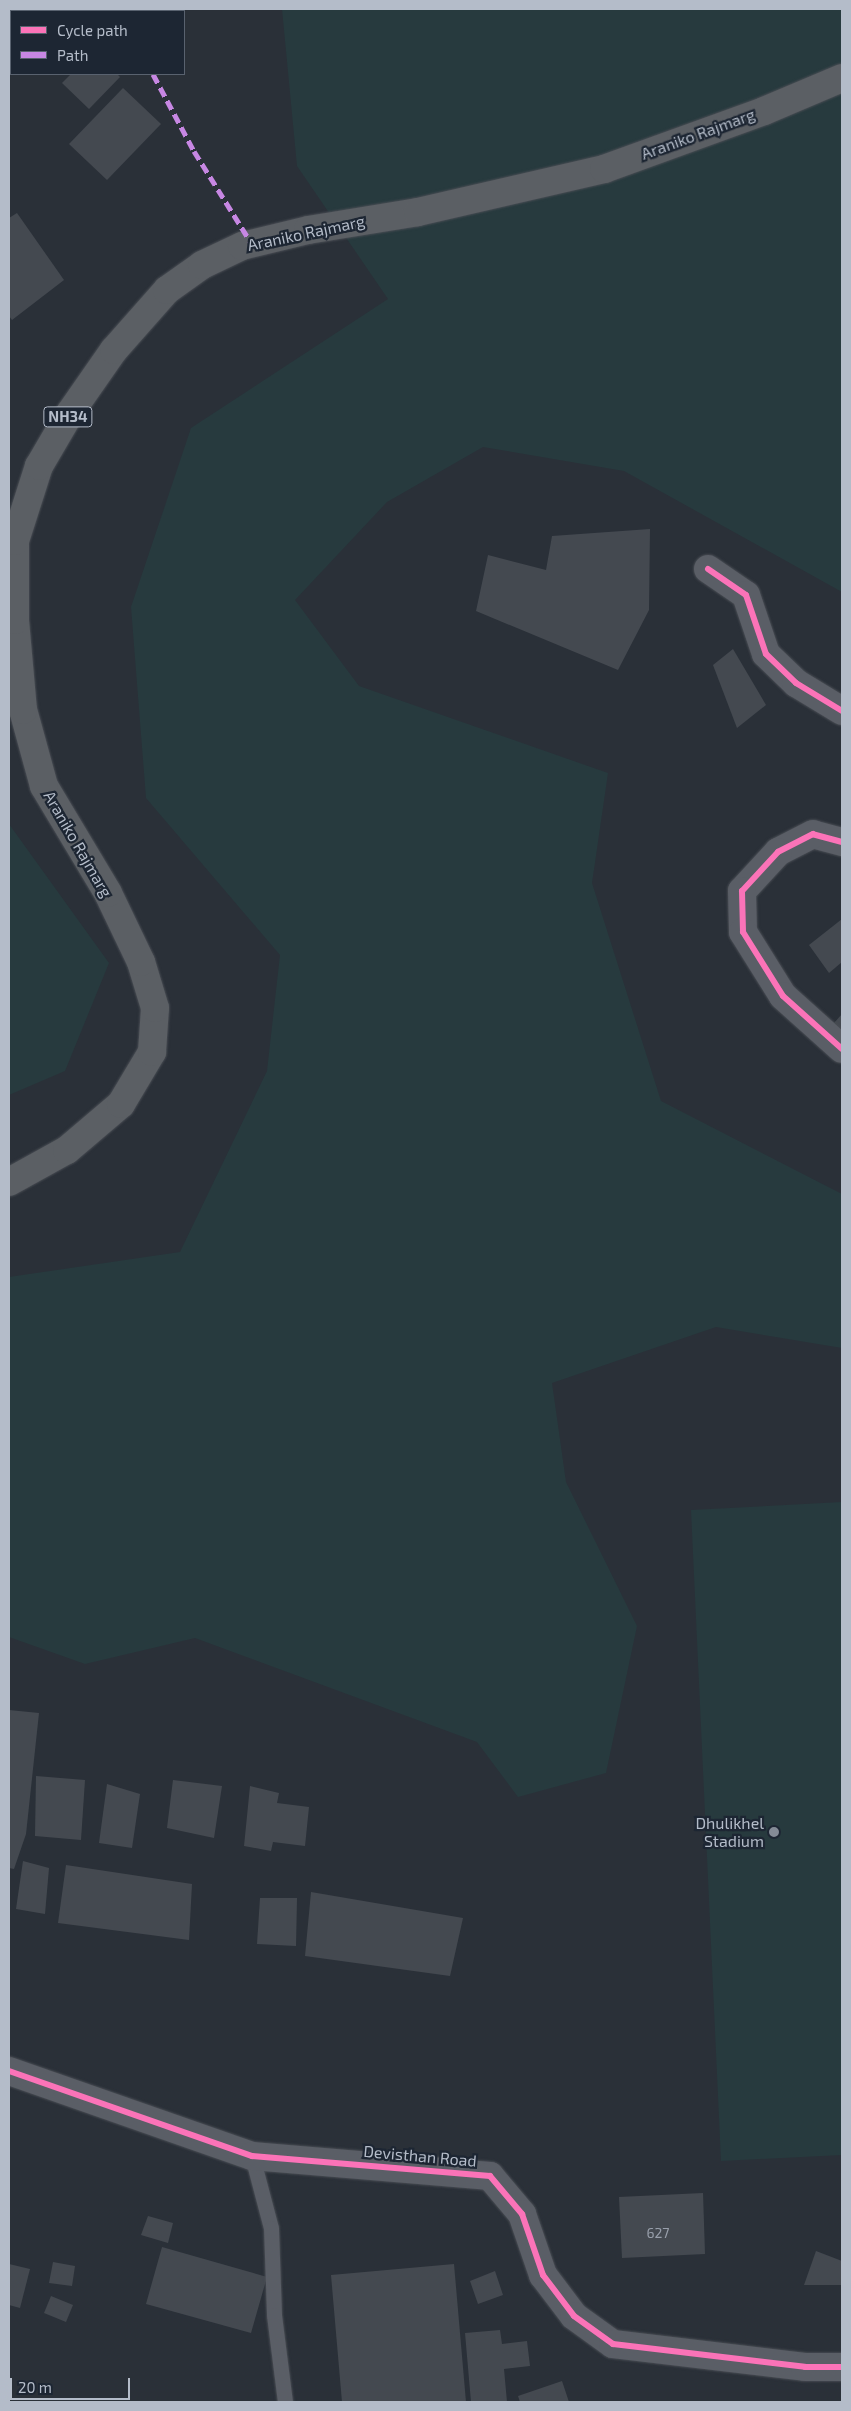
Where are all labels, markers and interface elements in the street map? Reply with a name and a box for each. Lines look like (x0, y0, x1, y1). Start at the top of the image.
legend (10, 10, 185, 75)
text: Cycle path (57, 21, 128, 39)
text: Path (57, 46, 88, 64)
street label: Araniko Rajmarg (638, 105, 758, 163)
street label: Araniko Rajmarg (245, 211, 367, 255)
road number: NH34 (43, 404, 93, 430)
street label: Araniko Rajmarg (40, 787, 116, 901)
place label: Dhulikhel Stadium (695, 1813, 764, 1851)
marker: Dhulikhel Stadium (768, 1826, 780, 1838)
street label: Devisthan Road (363, 2141, 477, 2171)
house number: 627 (646, 2225, 670, 2241)
scale bar (12, 2368, 132, 2400)
text: 20 m (18, 2378, 52, 2396)

